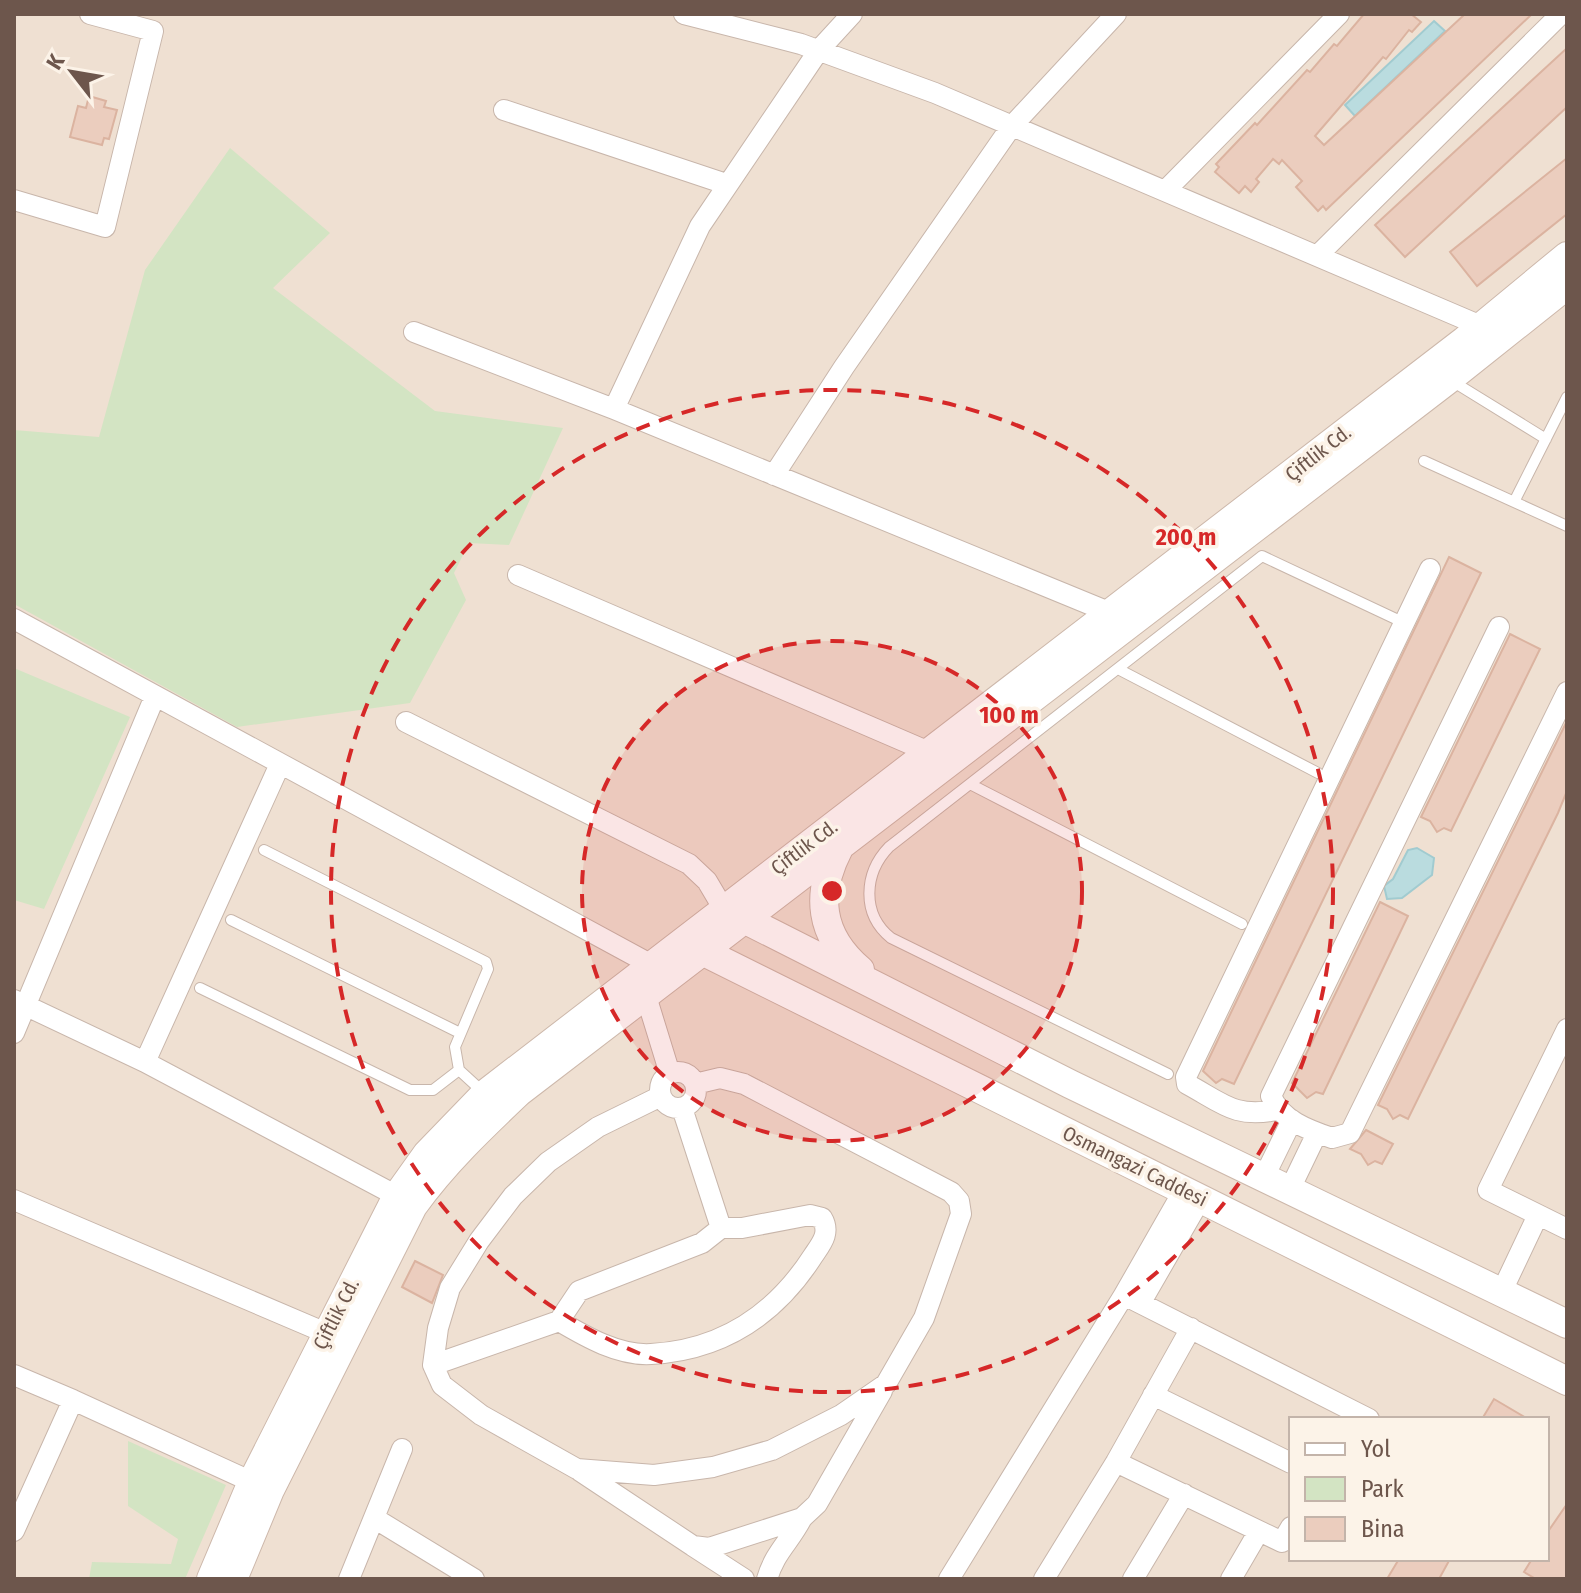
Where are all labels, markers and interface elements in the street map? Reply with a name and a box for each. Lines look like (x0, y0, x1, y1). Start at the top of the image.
north arrow (32, 32, 112, 112)
text: K (40, 48, 71, 74)
street label: Çiftlik Cd. (1280, 420, 1356, 487)
text: 200 m (1155, 523, 1216, 551)
text: 100 m (979, 701, 1039, 729)
street label: Çiftlik Cd. (766, 814, 842, 880)
centre of rings (818, 877, 846, 905)
street label: Osmangazi Caddesi (1059, 1121, 1211, 1211)
street label: Çiftlik Cd. (308, 1274, 365, 1354)
legend (1289, 1417, 1549, 1561)
text: Yol (1361, 1435, 1391, 1463)
text: Park (1361, 1475, 1404, 1503)
text: Bina (1361, 1515, 1405, 1543)

